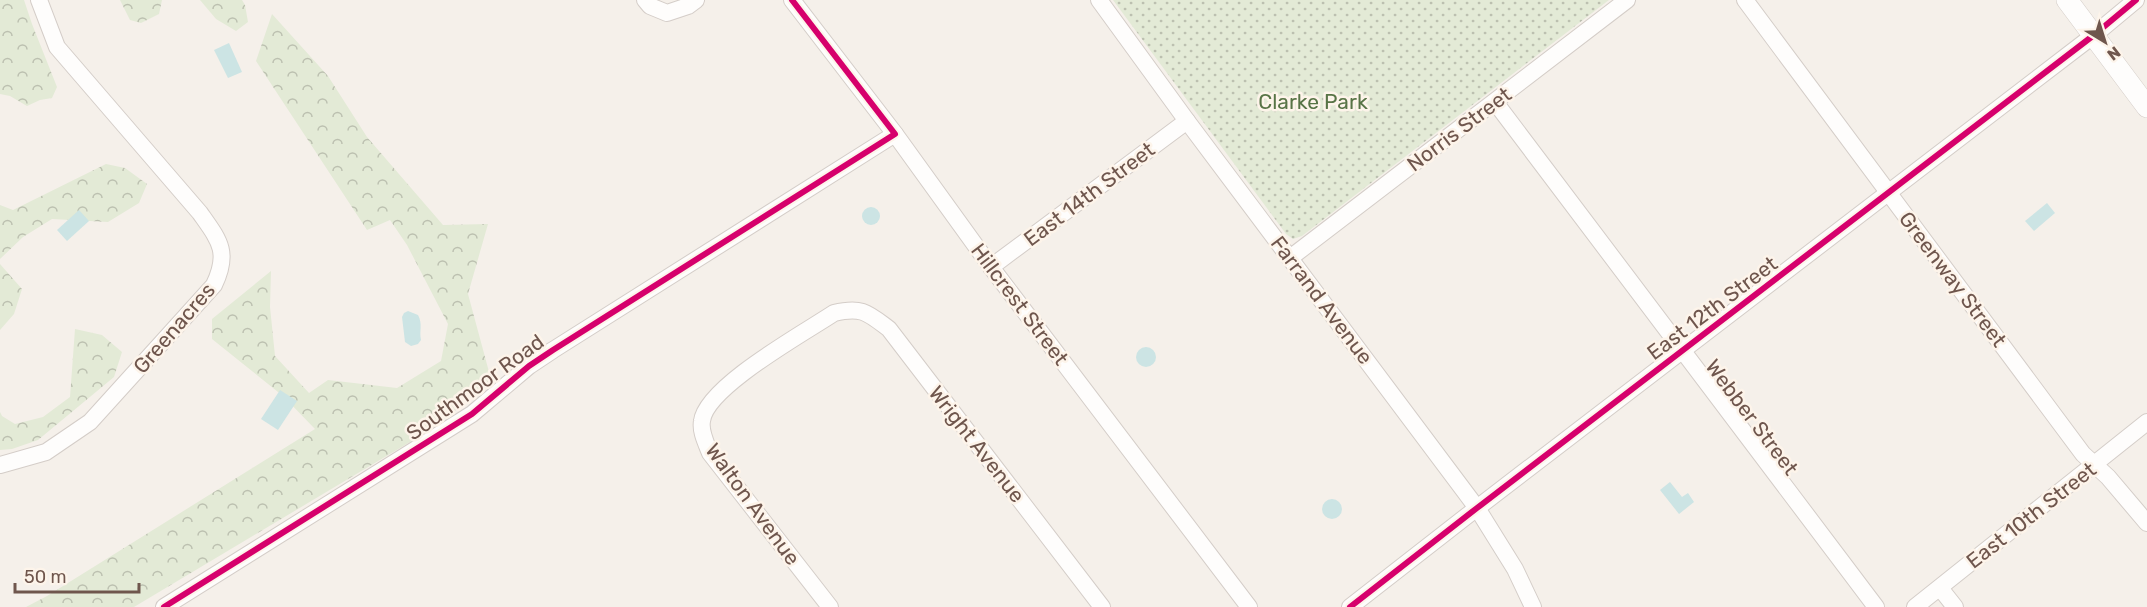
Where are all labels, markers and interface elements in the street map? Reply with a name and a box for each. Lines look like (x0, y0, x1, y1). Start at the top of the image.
north arrow (2075, 12, 2135, 72)
text: N (2104, 42, 2124, 64)
street label: Norris Street (1402, 82, 1516, 176)
park label: Clarke Park (1258, 89, 1368, 114)
street label: East 14th Street (1019, 137, 1159, 251)
street label: Greenway Street (1894, 206, 2012, 352)
street label: Farrand Avenue (1266, 231, 1378, 369)
street label: Hillcrest Street (966, 238, 1074, 370)
street label: East 12th Street (1642, 251, 1782, 365)
street label: Greenacres (128, 278, 220, 378)
street label: Southmoor Road (401, 329, 549, 445)
street label: Webber Street (1700, 354, 1804, 480)
street label: Wright Avenue (924, 381, 1030, 507)
street label: Walton Avenue (701, 438, 805, 570)
street label: East 10th Street (1961, 457, 2101, 573)
scale bar (15, 556, 140, 594)
text: 50 m (24, 566, 67, 588)

